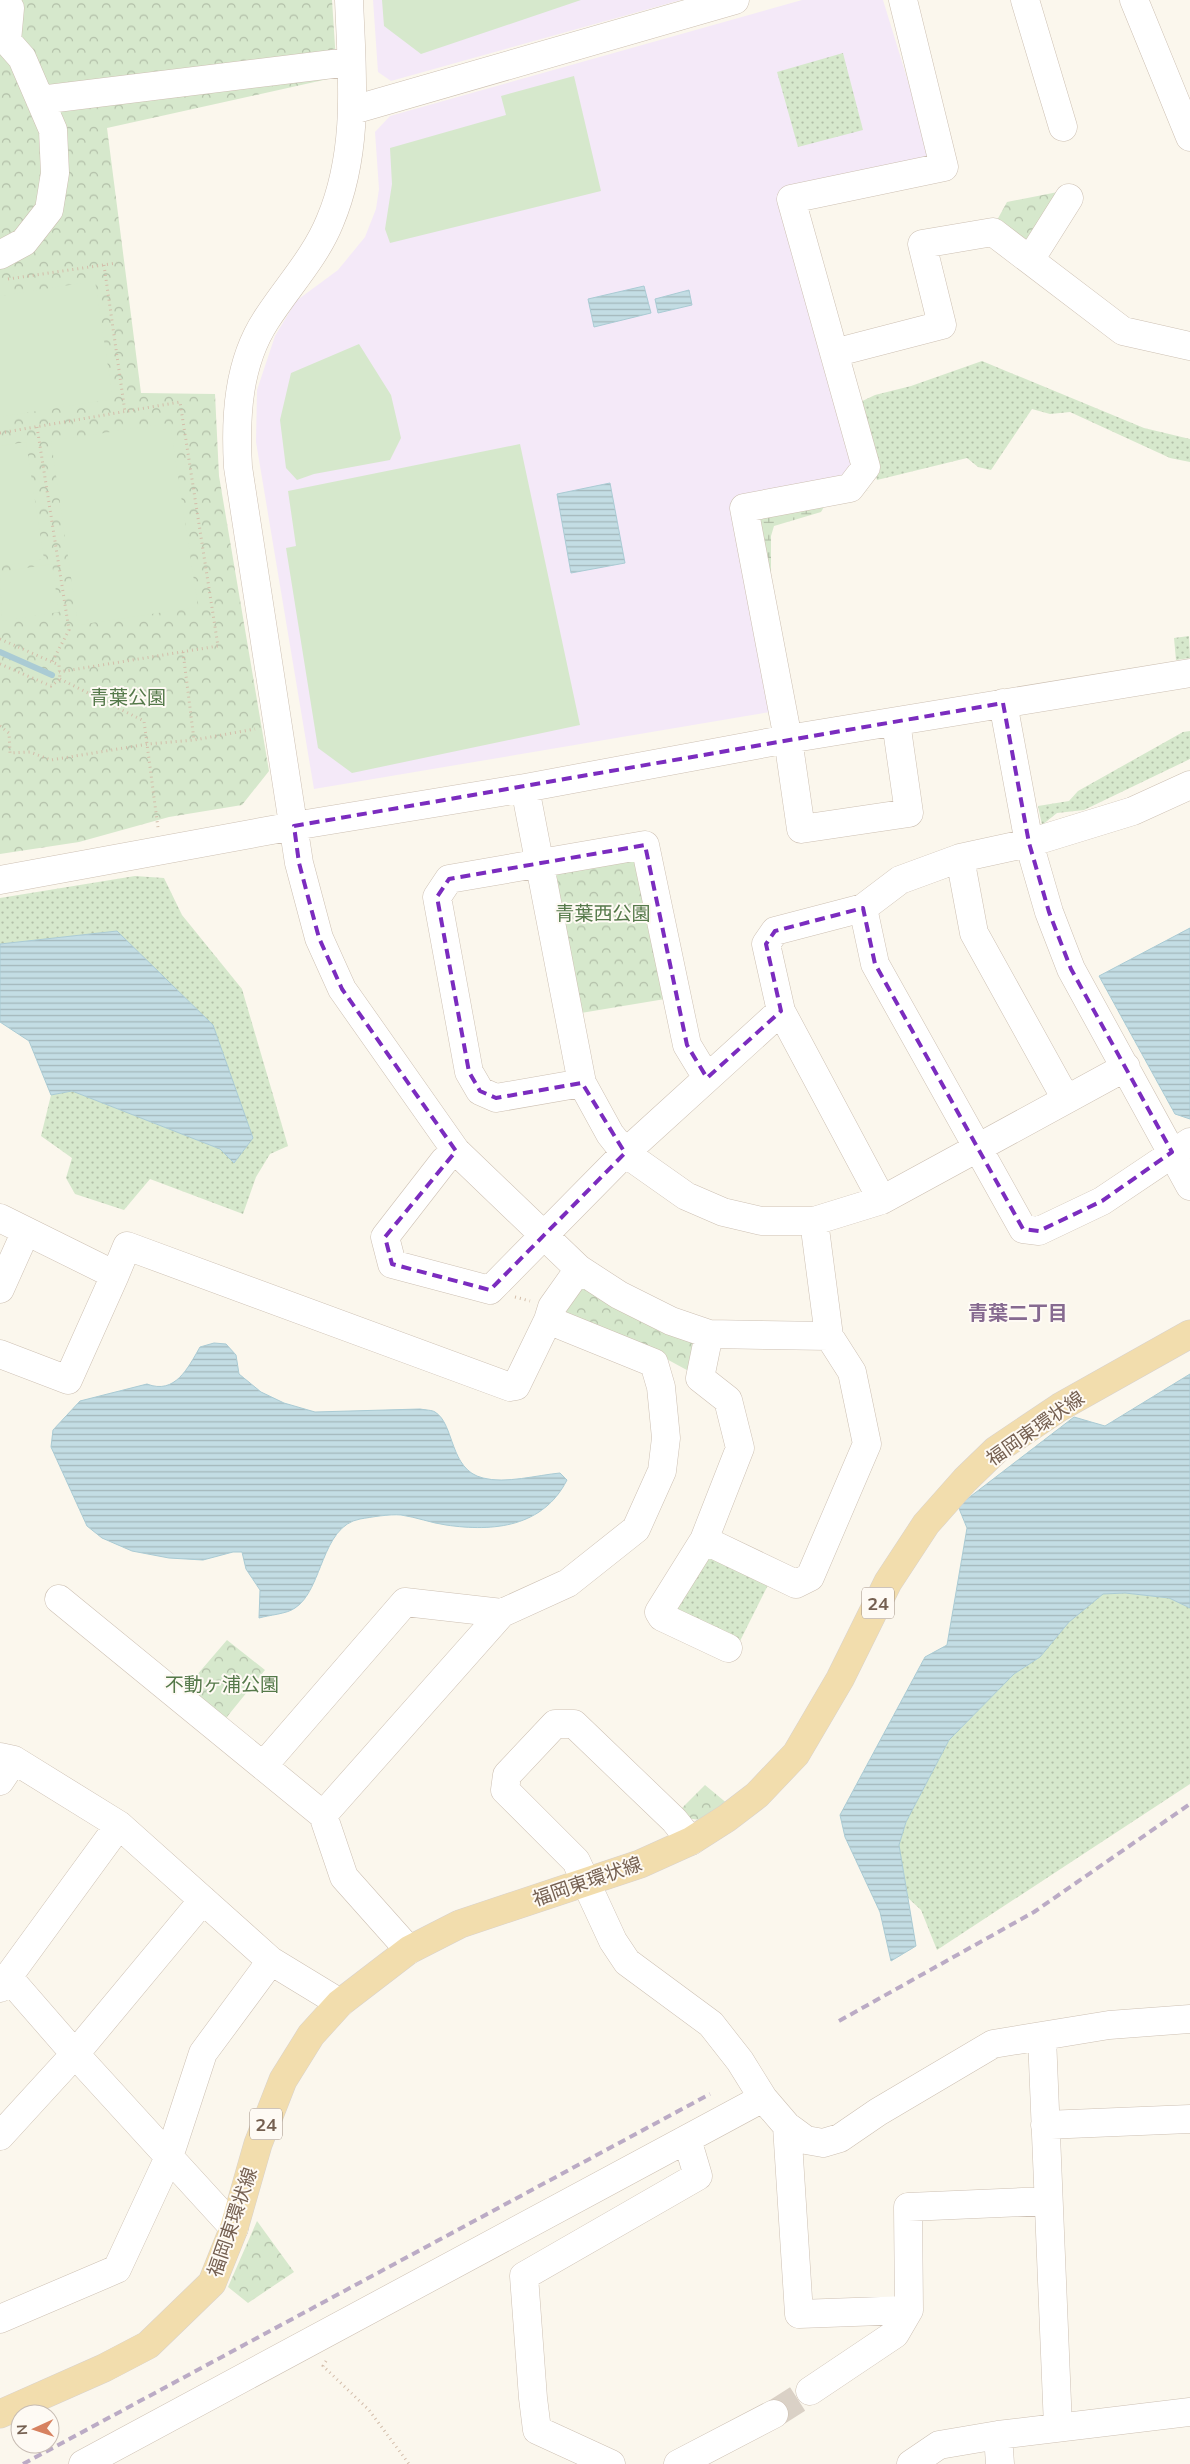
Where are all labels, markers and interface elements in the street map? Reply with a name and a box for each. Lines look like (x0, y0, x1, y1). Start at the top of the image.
park label: 青葉公園 (90, 685, 166, 709)
park label: 青葉西公園 (555, 901, 651, 925)
district label: 青葉二丁目 (968, 1300, 1068, 1325)
street label: 福岡東環状線 (981, 1385, 1089, 1471)
road number: 24 (862, 1588, 894, 1619)
park label: 不動ヶ浦公園 (165, 1672, 279, 1696)
street label: 福岡東環状線 (529, 1851, 645, 1911)
road number: 24 (250, 2108, 282, 2140)
street label: 福岡東環状線 (202, 2164, 262, 2280)
north arrow (10, 2404, 60, 2454)
text: N (13, 2424, 31, 2435)

